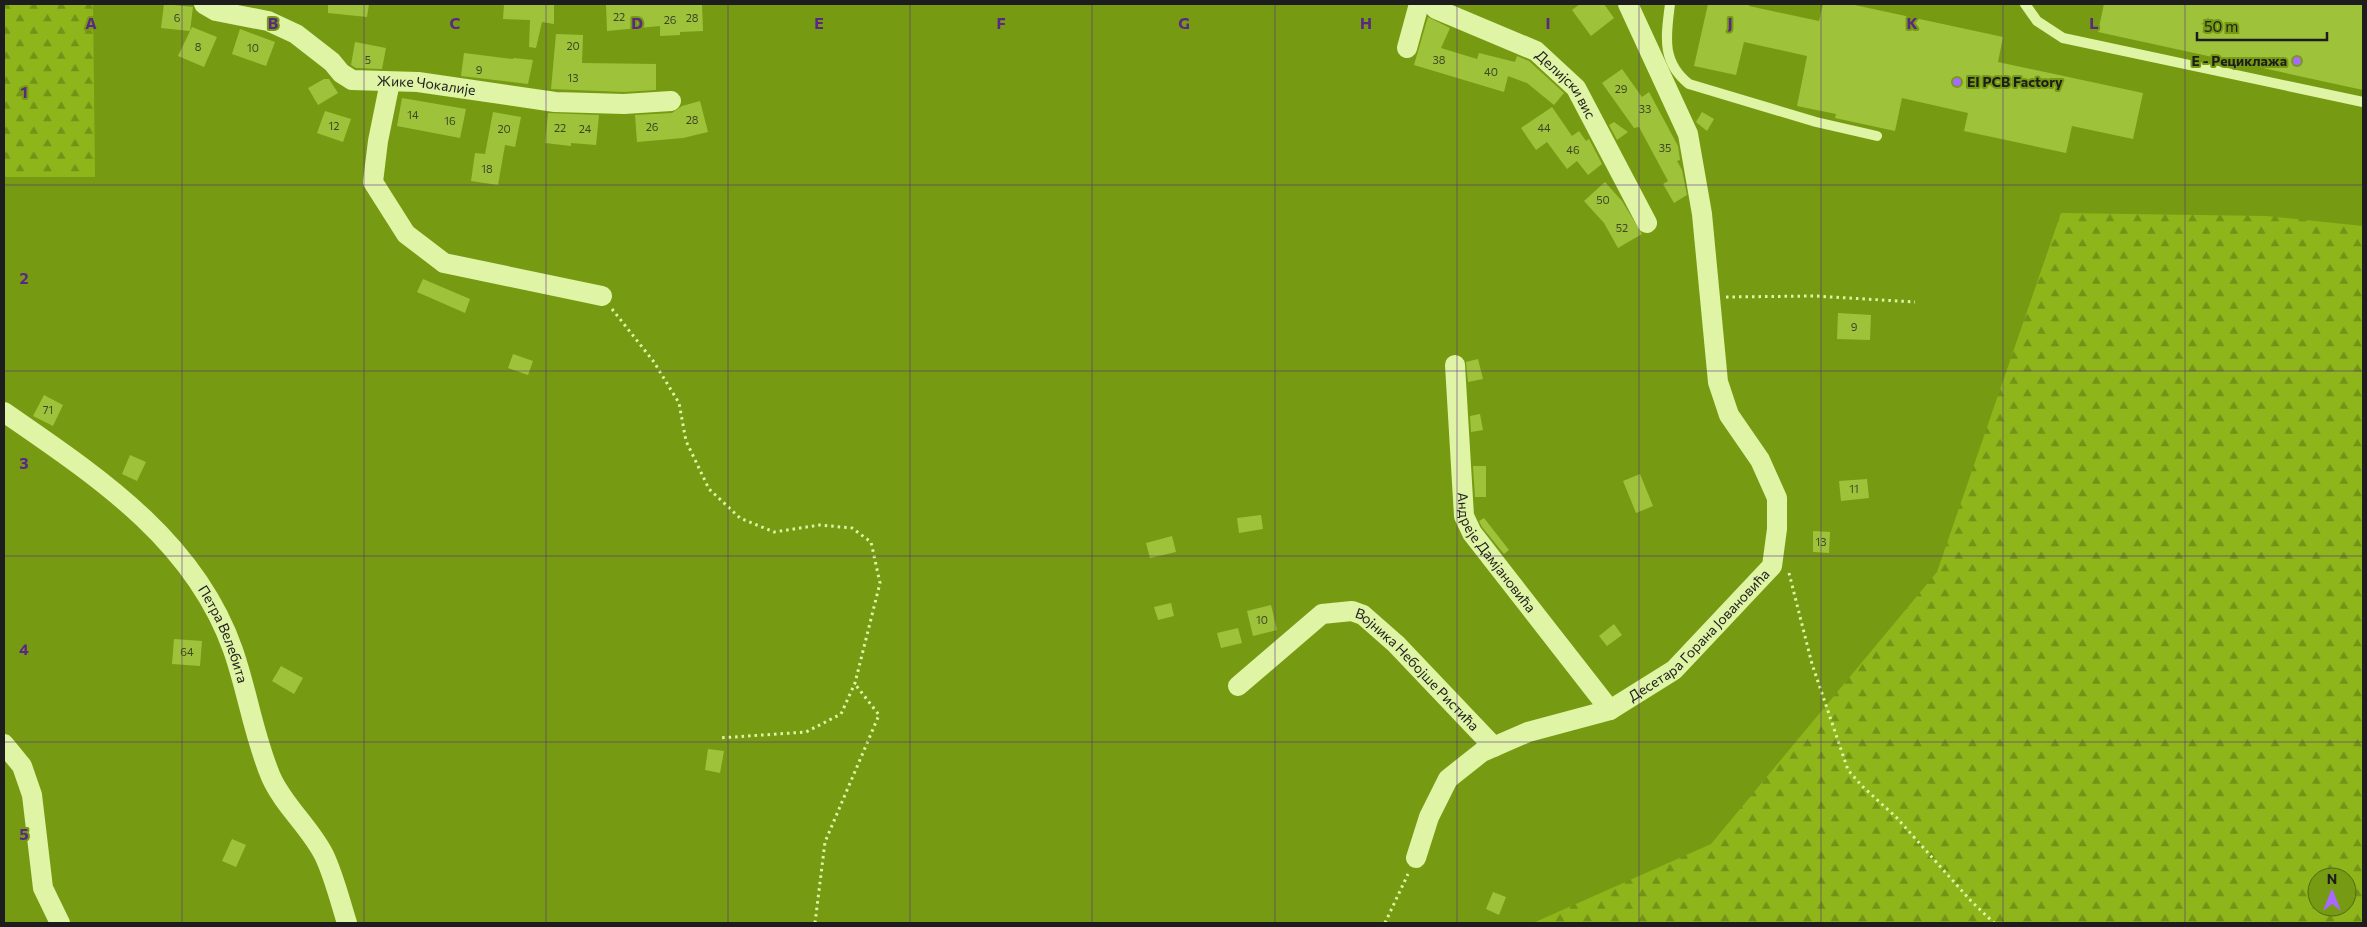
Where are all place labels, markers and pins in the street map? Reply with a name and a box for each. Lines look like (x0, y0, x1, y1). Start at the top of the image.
place label: Е - Рециклажа (2192, 52, 2287, 69)
marker: Е - Рециклажа (2291, 55, 2303, 67)
place label: EI PCB Factory (1967, 73, 2063, 90)
marker: EI PCB Factory (1951, 76, 1963, 88)

